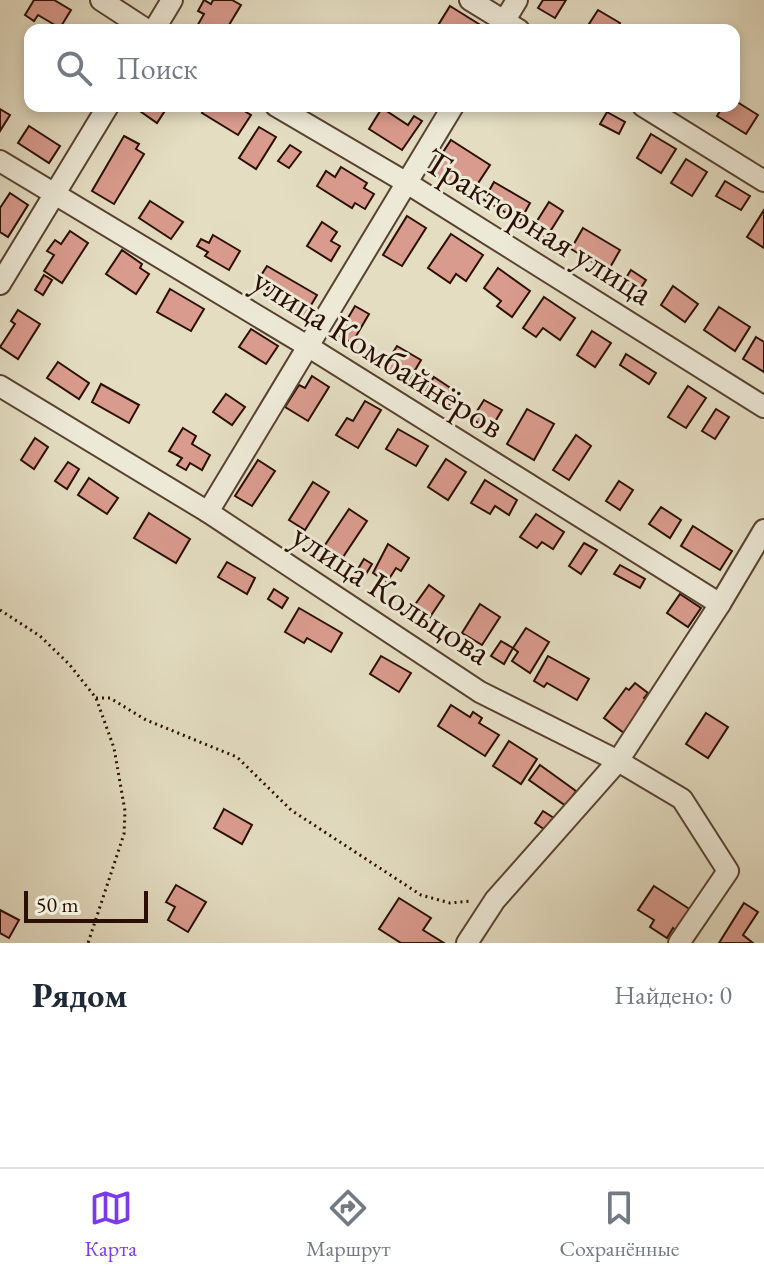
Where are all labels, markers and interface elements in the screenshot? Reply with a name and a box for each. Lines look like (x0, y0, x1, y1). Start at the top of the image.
search box (24, 24, 740, 112)
icon: search (52, 46, 96, 90)
text: Поиск (116, 49, 198, 88)
street label: Тракторная улица (415, 137, 663, 316)
street label: улица Комбайнёров (244, 256, 514, 449)
street label: улица Кольцова (283, 511, 501, 676)
scale bar (24, 887, 148, 923)
text: 50 m (36, 890, 79, 919)
text: Рядом (32, 973, 127, 1017)
text: Найдено: 0 (614, 978, 732, 1012)
tab: Карта (85, 1186, 137, 1263)
tab: Маршрут (306, 1186, 390, 1263)
tab: Сохранённые (559, 1186, 679, 1263)

